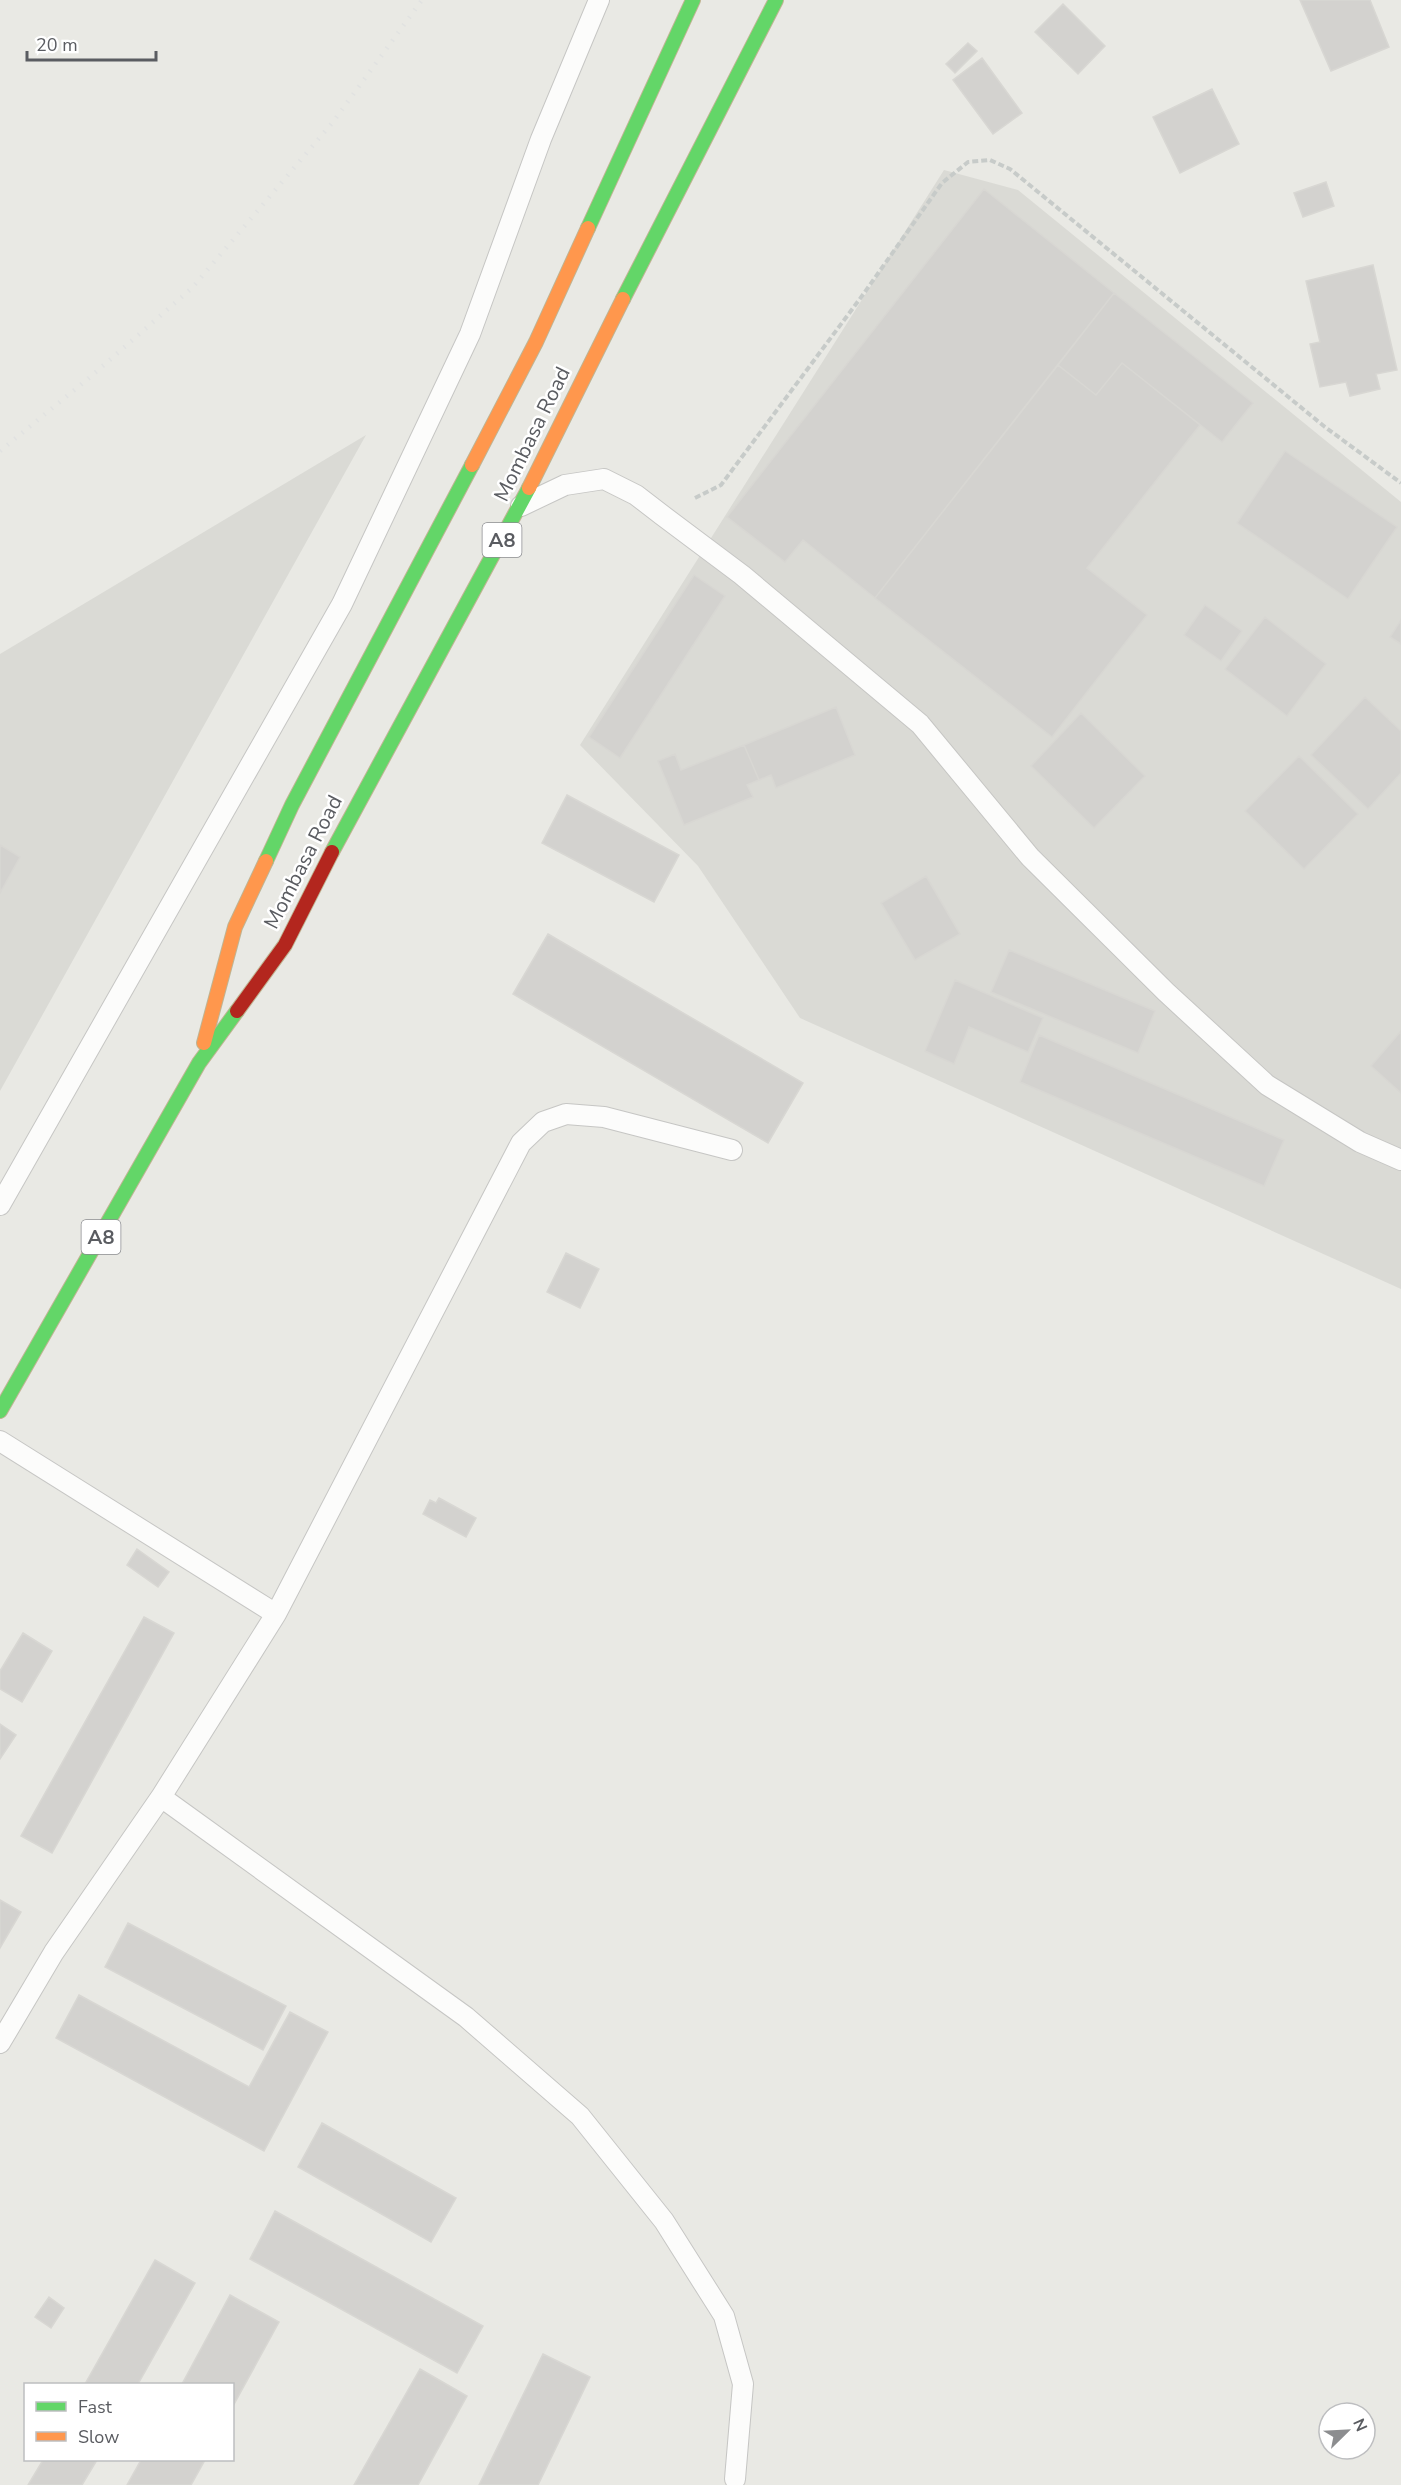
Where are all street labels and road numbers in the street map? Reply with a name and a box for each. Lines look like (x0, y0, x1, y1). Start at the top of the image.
street label: Mombasa Road (487, 362, 577, 506)
road number: A8 (482, 523, 522, 557)
street label: Mombasa Road (257, 790, 349, 934)
road number: A8 (82, 1220, 120, 1254)

